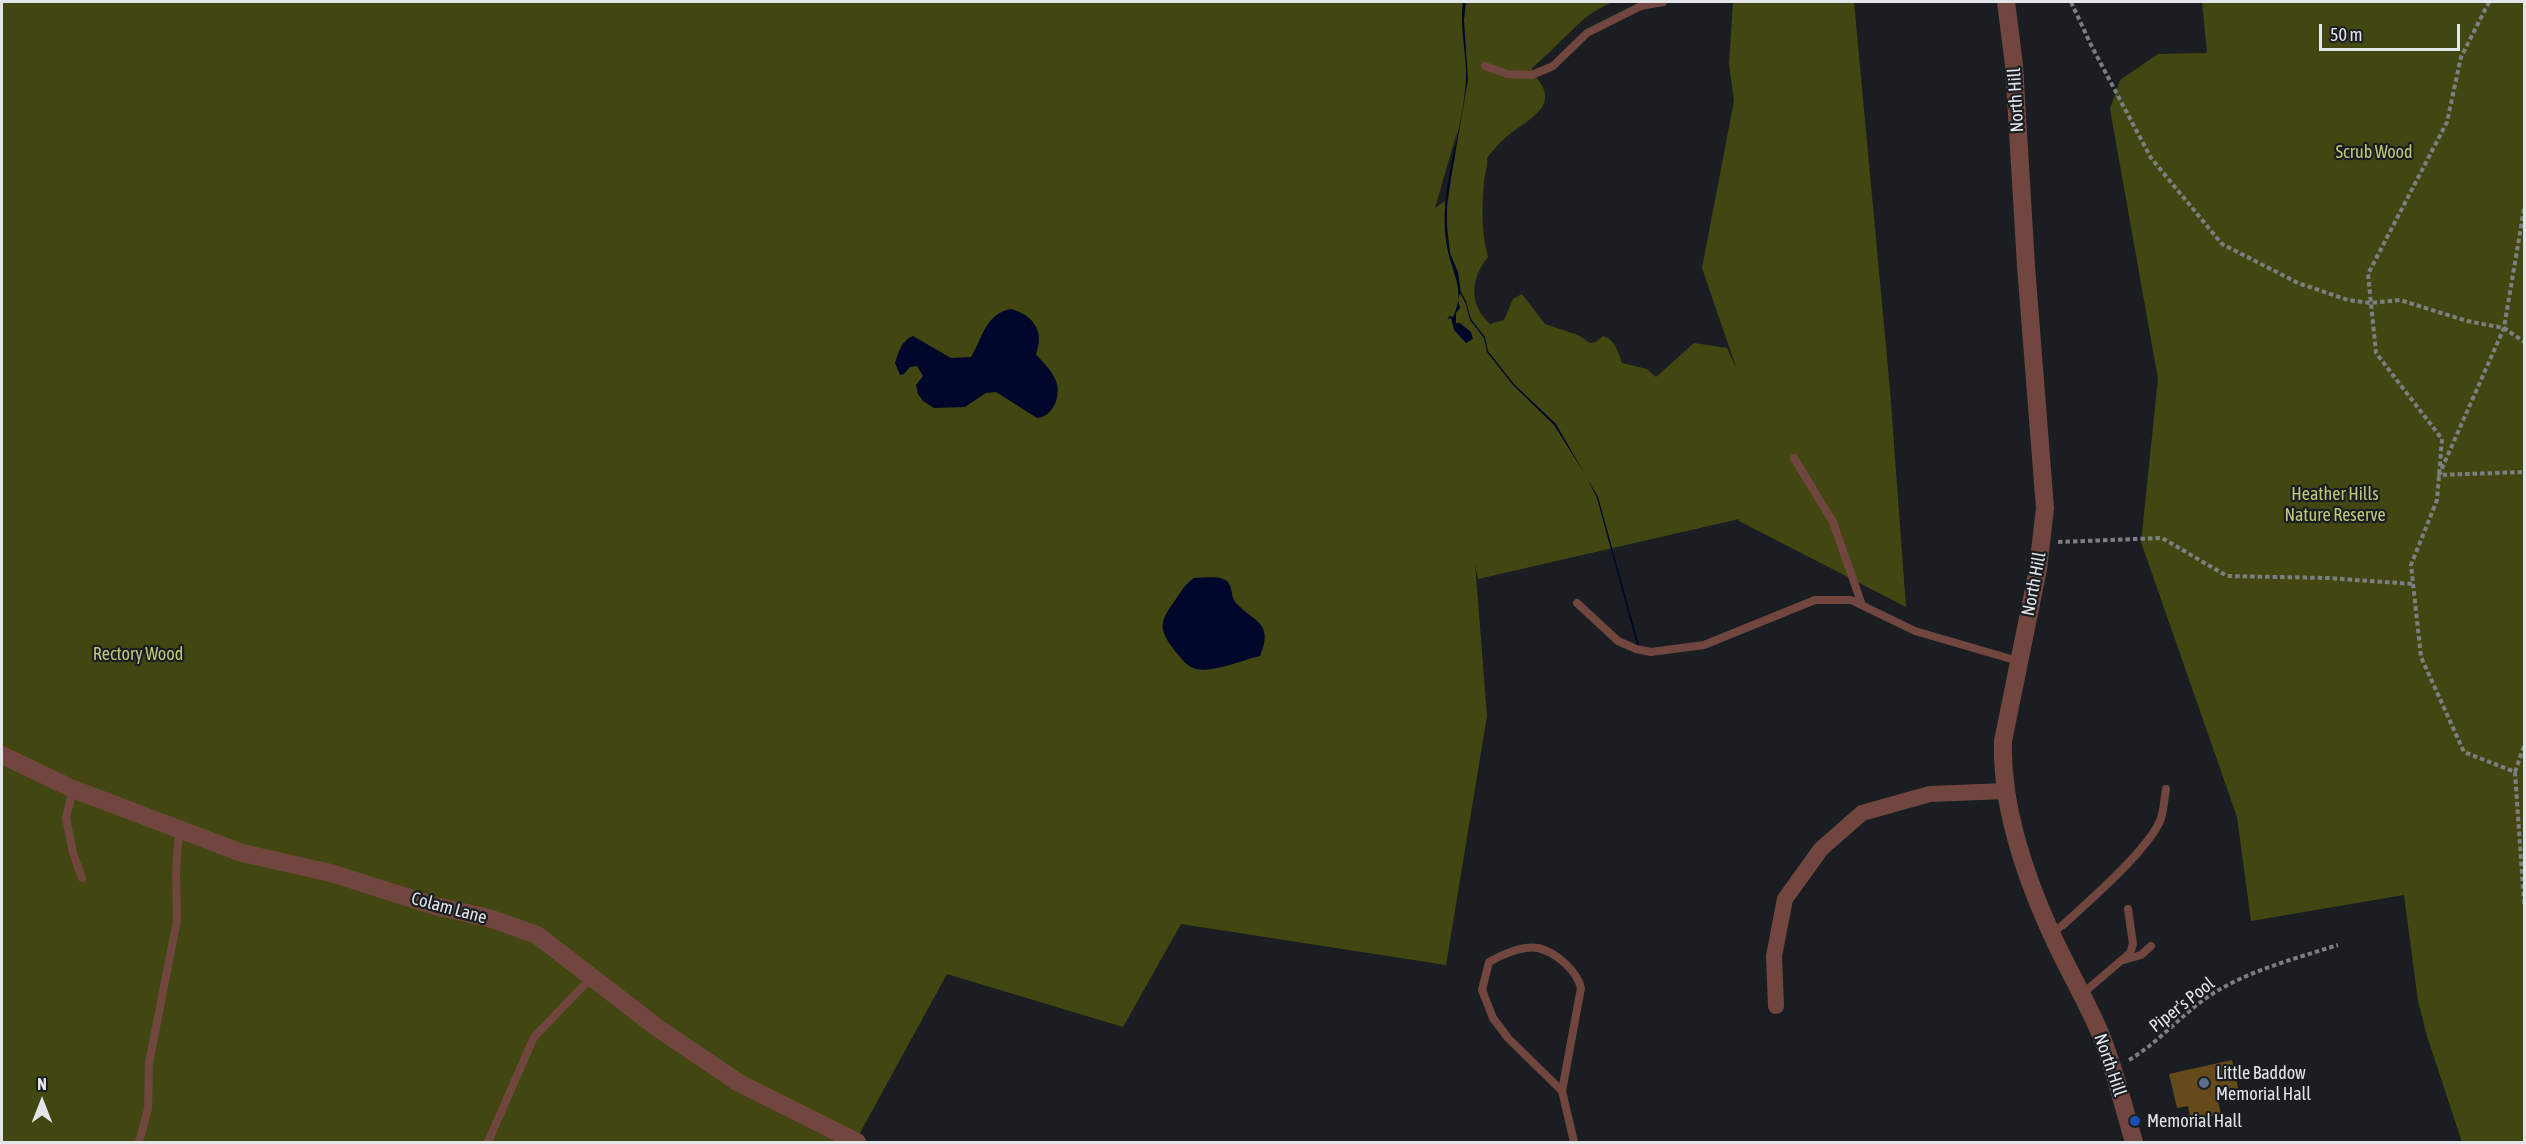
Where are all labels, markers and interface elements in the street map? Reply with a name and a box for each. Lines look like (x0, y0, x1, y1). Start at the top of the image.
scale bar (2322, 12, 2463, 50)
text: 50 m (2330, 24, 2362, 45)
street label: North Hill (2004, 67, 2028, 133)
park label: Scrub Wood (2335, 141, 2413, 163)
park label: Heather Hills Nature Reserve (2284, 483, 2386, 526)
street label: North Hill (2017, 550, 2051, 618)
park label: Rectory Wood (93, 643, 183, 665)
street label: Colam Lane (409, 888, 489, 928)
street label: Piper's Pool (2145, 973, 2219, 1037)
street label: North Hill (2089, 1031, 2131, 1099)
place label: Little Baddow Memorial Hall (2216, 1062, 2311, 1104)
north arrow (12, 1072, 72, 1132)
text: N (37, 1075, 47, 1093)
marker: Little Baddow Memorial Hall (2197, 1076, 2211, 1090)
place label: Memorial Hall (2147, 1110, 2242, 1132)
marker: Memorial Hall (2128, 1114, 2142, 1128)

